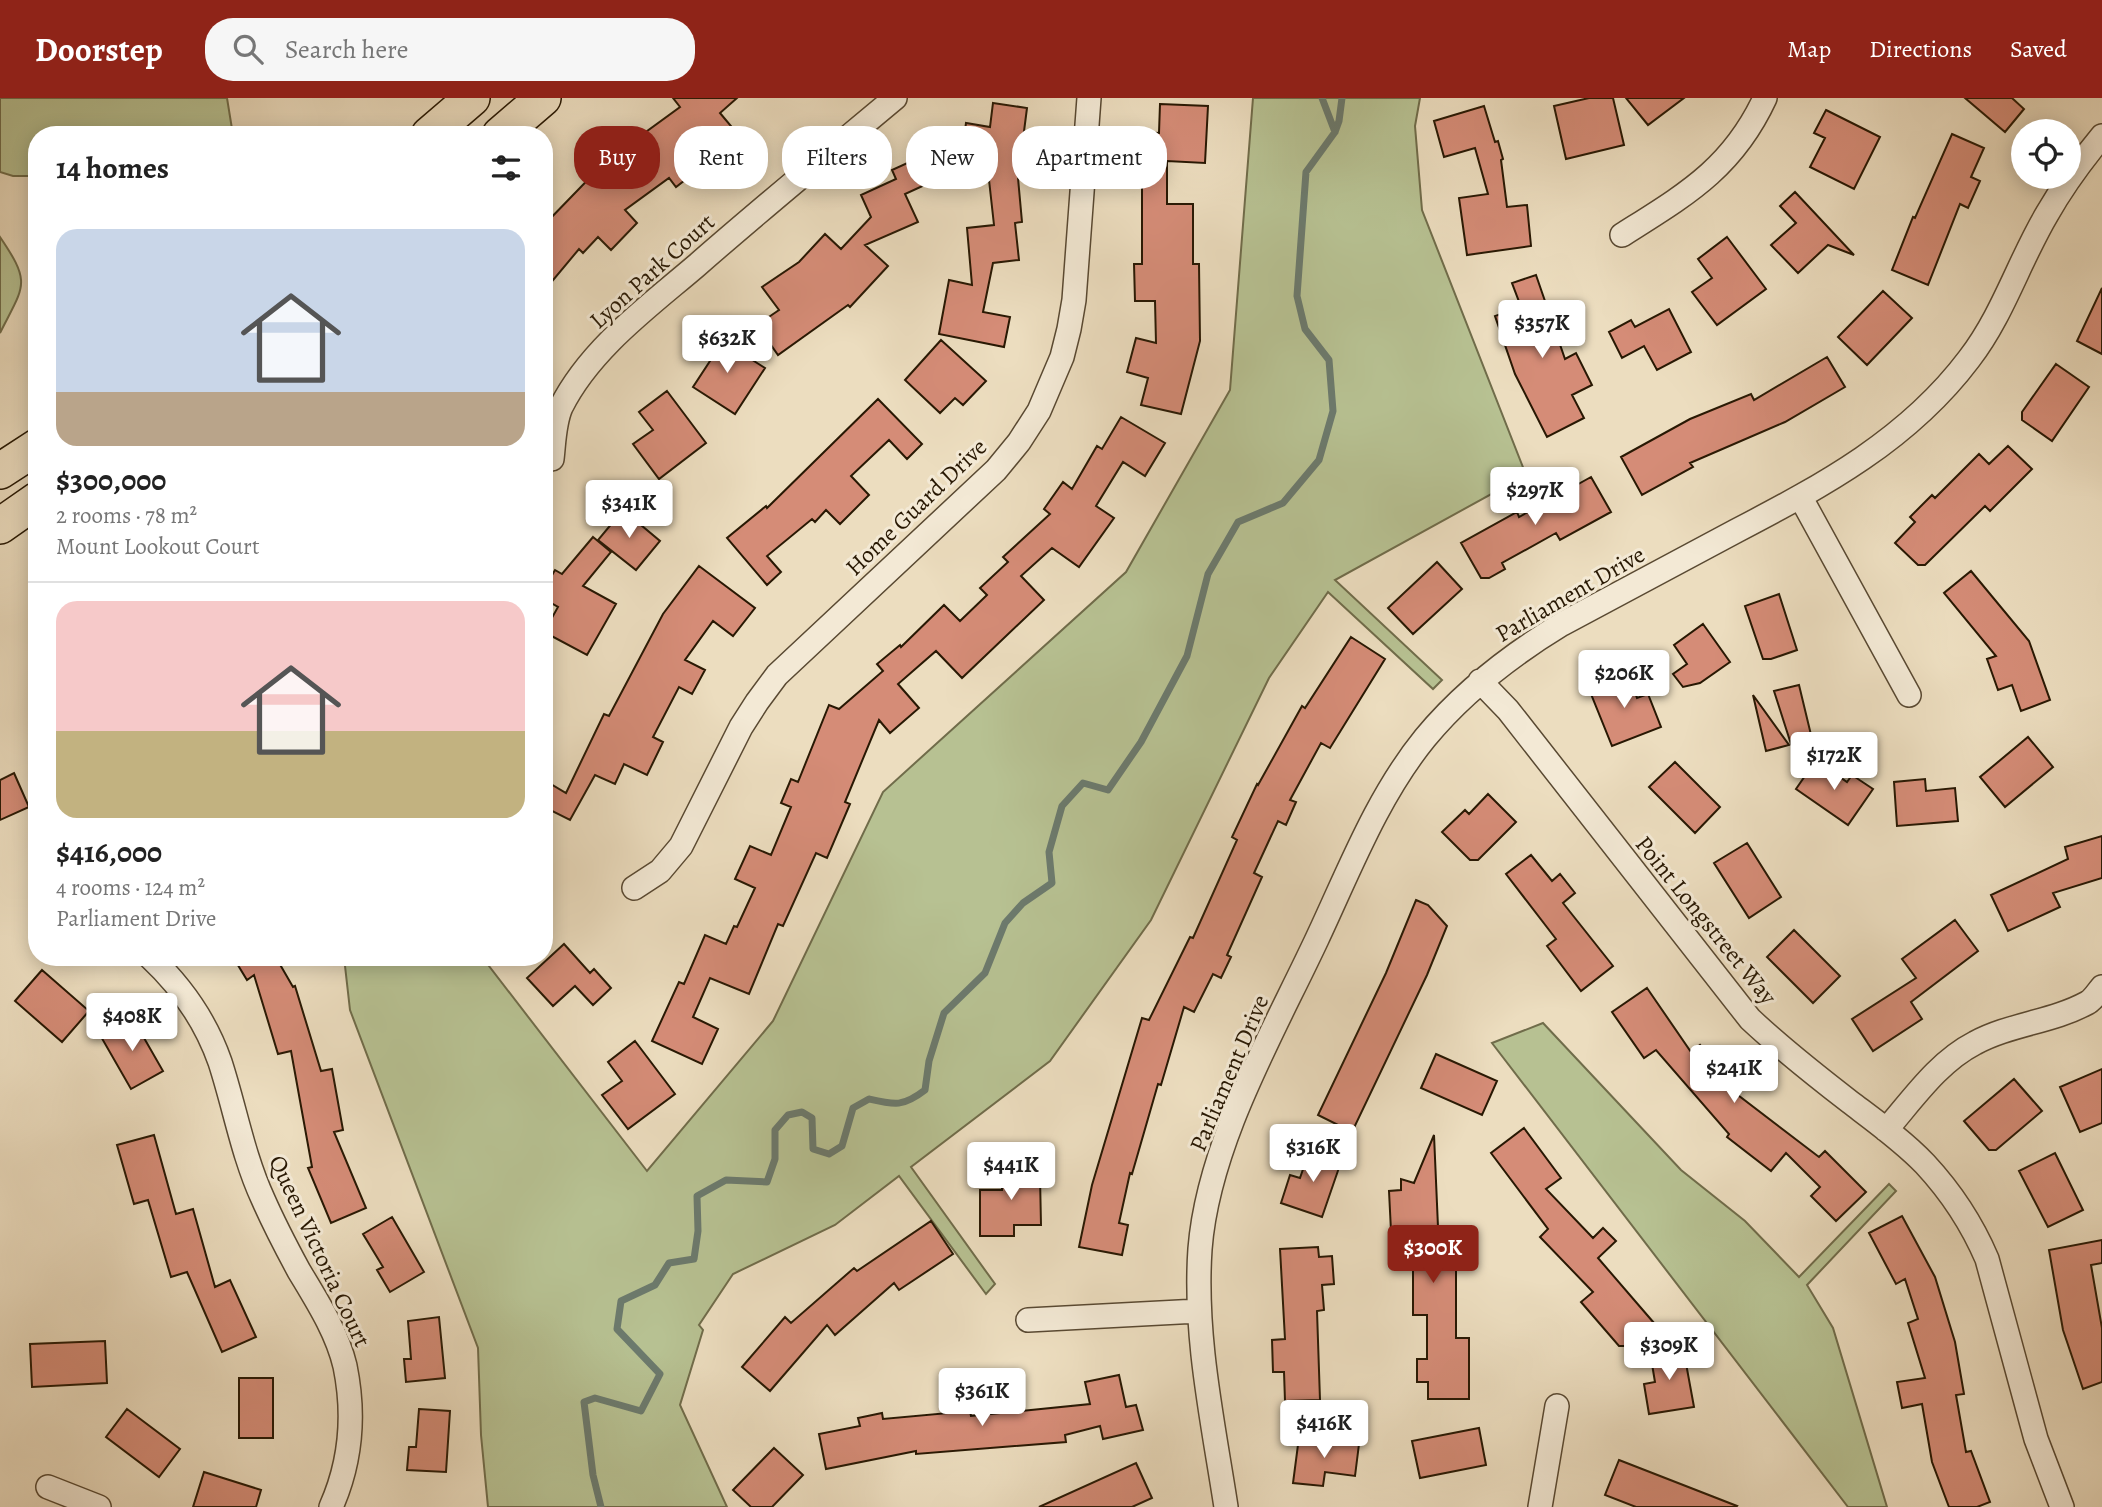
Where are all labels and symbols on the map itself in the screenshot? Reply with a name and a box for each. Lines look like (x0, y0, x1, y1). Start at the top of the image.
street label: Lyon Park Court (582, 206, 722, 336)
pin: $357K (1493, 300, 1591, 360)
pin: $632K (678, 316, 776, 375)
street label: Home Guard Drive (838, 431, 994, 583)
pin: $297K (1486, 468, 1584, 527)
pin: $341K (580, 480, 678, 540)
street label: Parliament Drive (1490, 538, 1650, 650)
pin: $206K (1575, 650, 1673, 710)
pin: $172K (1785, 732, 1883, 792)
street label: Point Longstreet Way (1628, 829, 1784, 1011)
street label: Parliament Drive (1182, 990, 1276, 1156)
pin: $408K (83, 993, 181, 1053)
pin: $241K (1685, 1046, 1783, 1105)
pin: $316K (1264, 1124, 1362, 1184)
pin: $441K (962, 1142, 1060, 1202)
street label: Queen Victoria Court (262, 1150, 379, 1352)
pin: $300K (1384, 1226, 1482, 1285)
pin: $309K (1620, 1322, 1718, 1382)
pin: $361K (933, 1368, 1031, 1428)
pin: $416K (1275, 1400, 1373, 1460)

